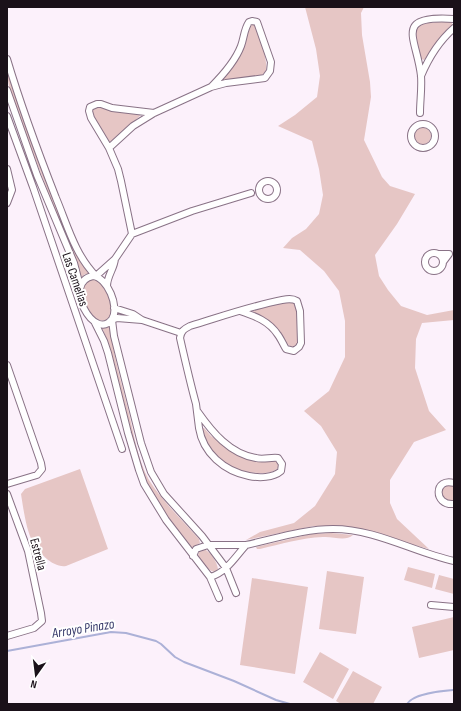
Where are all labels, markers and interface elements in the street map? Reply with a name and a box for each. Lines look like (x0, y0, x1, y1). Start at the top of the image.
street label: Las Camelias (58, 250, 92, 309)
street label: Estrella (26, 536, 50, 572)
water label: Arroyo Pinazo (50, 615, 116, 642)
north arrow (16, 655, 56, 695)
text: N (29, 677, 38, 691)

